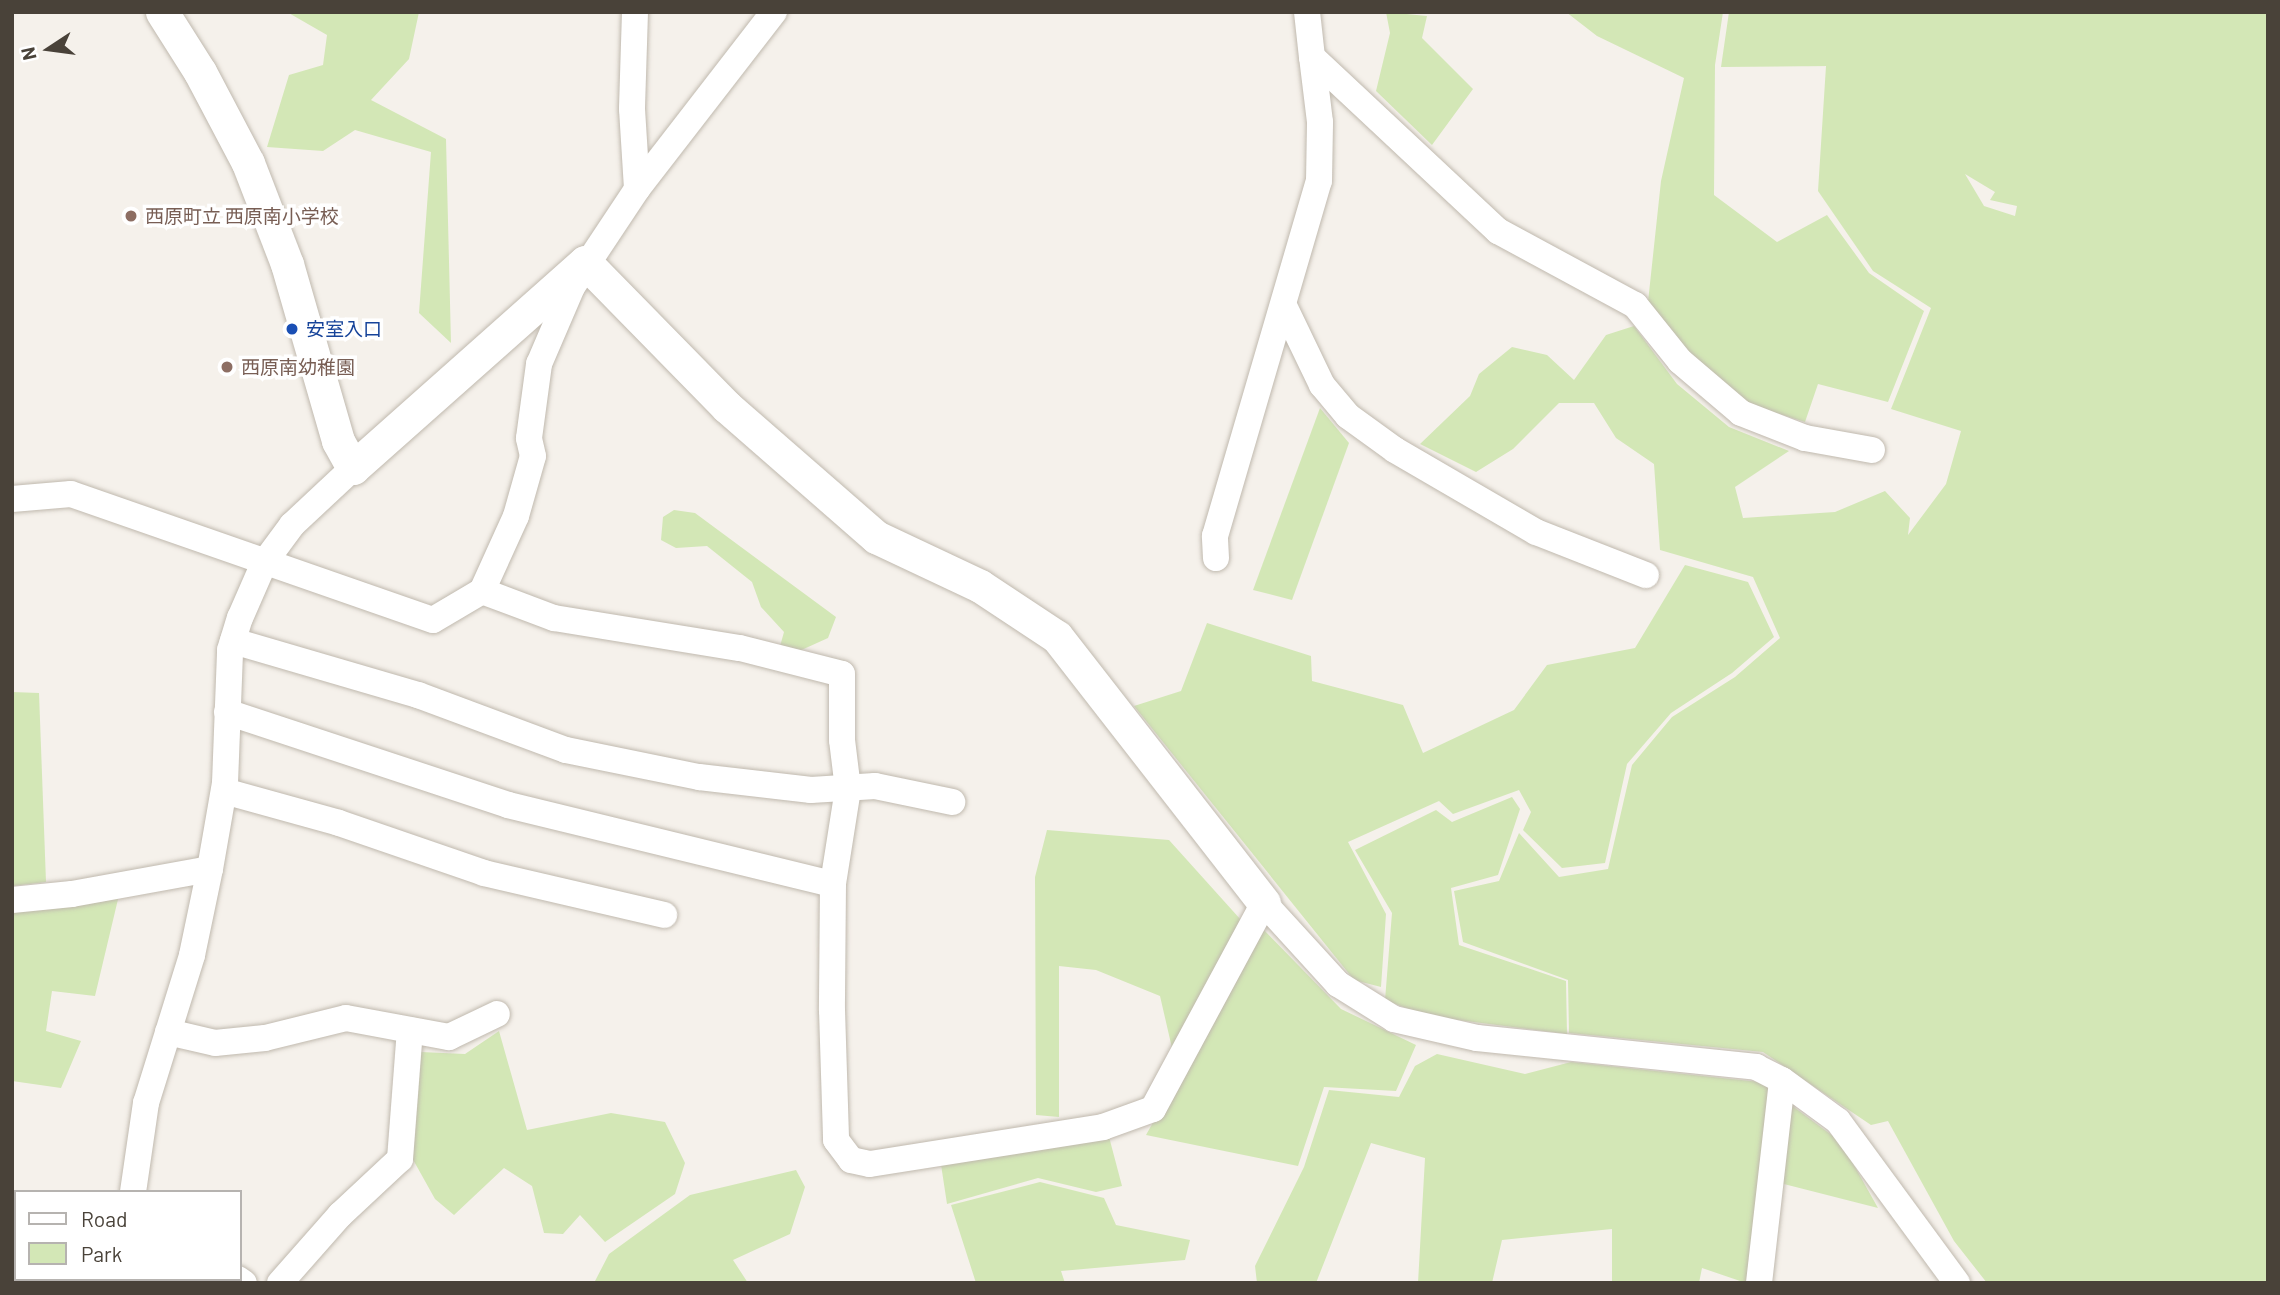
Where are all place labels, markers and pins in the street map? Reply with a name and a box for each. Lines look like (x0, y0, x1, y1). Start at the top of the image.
place label: 西原町立 西原南小学校 (145, 205, 339, 227)
marker: 西原町立 西原南小学校 (123, 208, 139, 224)
place label: 安室入口 (306, 318, 382, 340)
marker: 安室入口 (284, 321, 300, 337)
place label: 西原南幼稚園 (241, 356, 355, 378)
marker: 西原南幼稚園 (219, 359, 235, 375)

